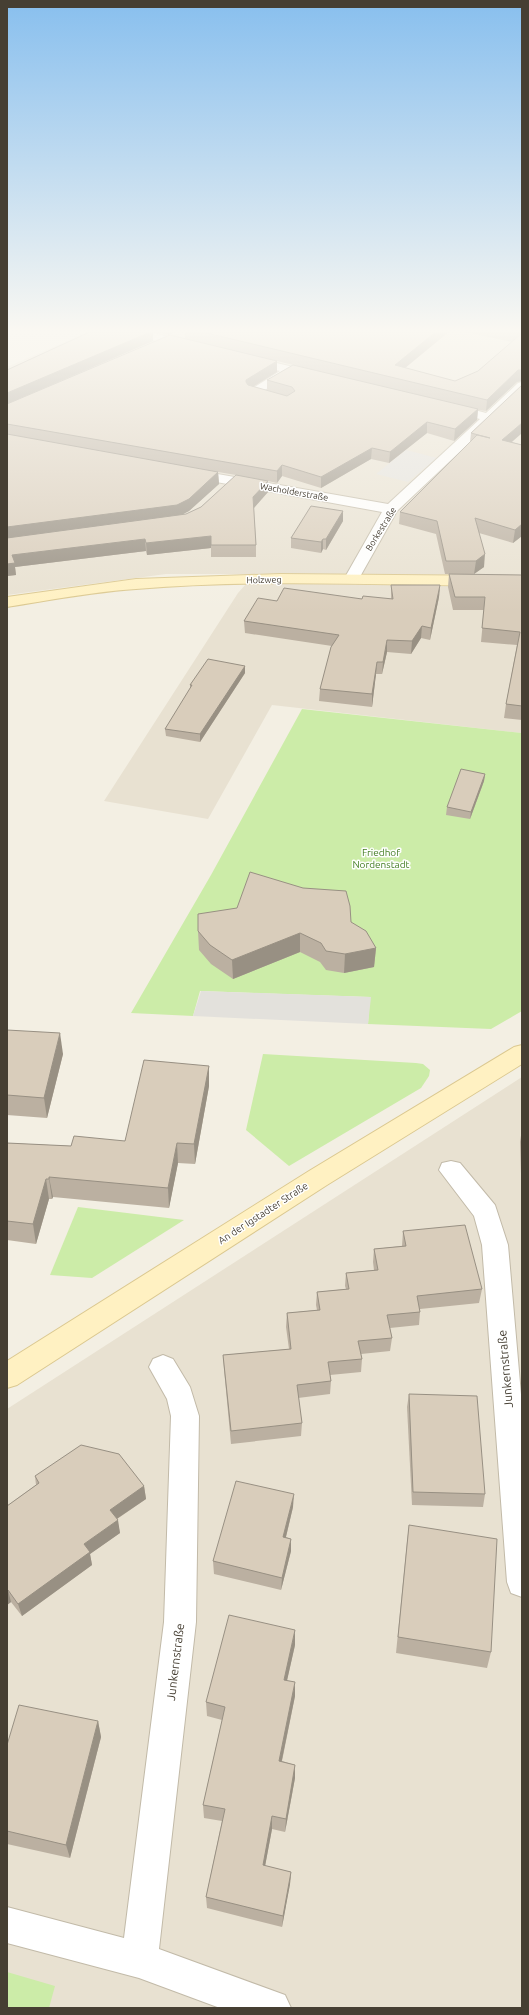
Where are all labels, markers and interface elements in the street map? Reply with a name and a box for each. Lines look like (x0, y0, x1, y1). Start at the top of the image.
street label: Wacholderstraße (259, 481, 329, 503)
street label: Borkestraße (364, 505, 398, 553)
street label: Holzweg (246, 575, 282, 585)
park label: Friedhof Nordenstadt (352, 847, 410, 870)
street label: An der Igstadter Straße (216, 1180, 310, 1246)
street label: Junkernstraße (495, 1330, 515, 1408)
street label: Junkernstraße (164, 1623, 186, 1701)

